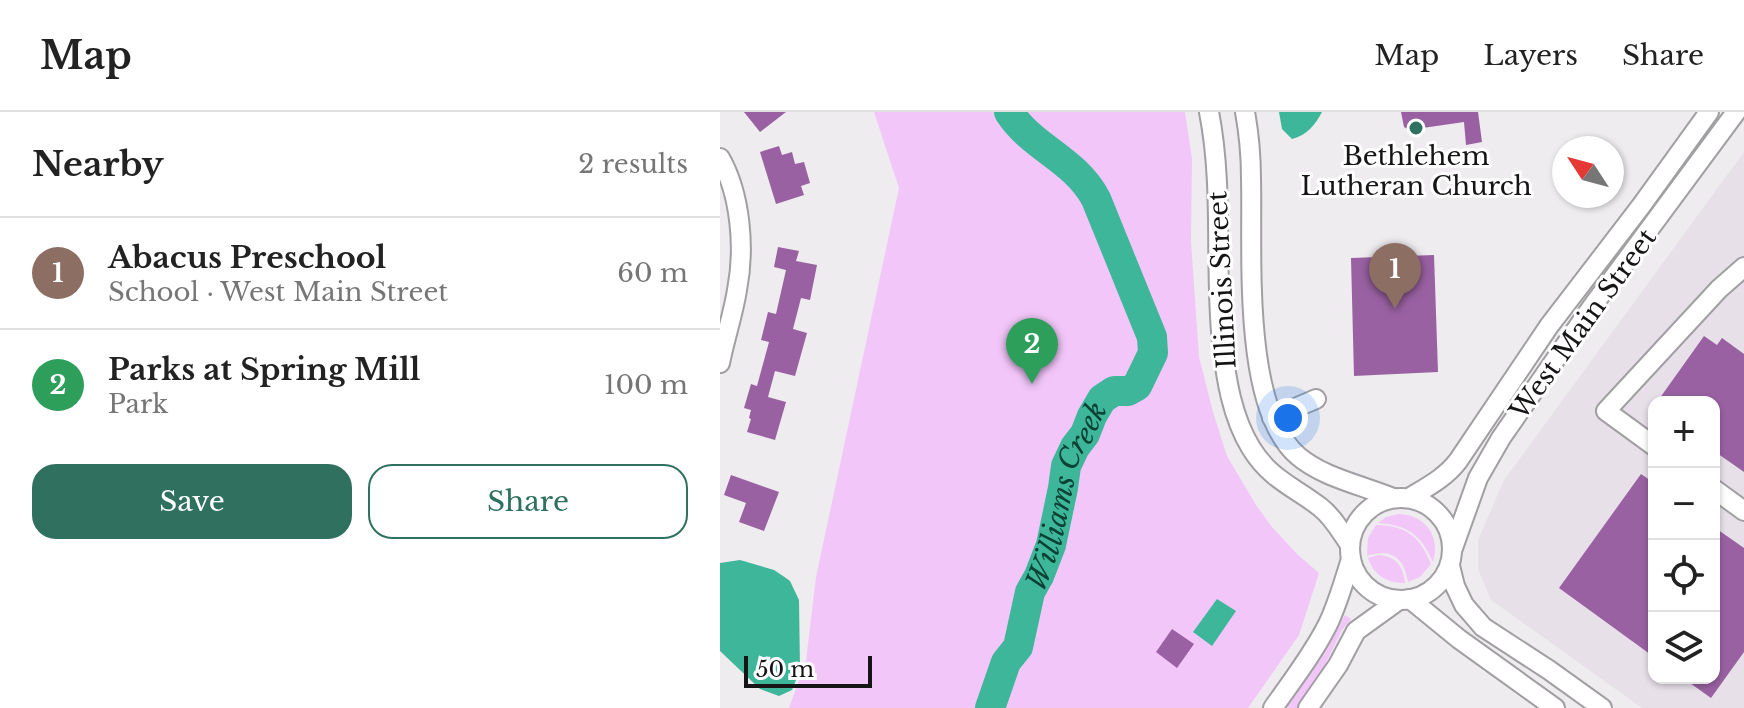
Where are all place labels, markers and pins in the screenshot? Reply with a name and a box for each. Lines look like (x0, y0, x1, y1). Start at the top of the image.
marker: Bethlehem Lutheran Church (1407, 119, 1425, 137)
place label: Bethlehem Lutheran Church (1300, 140, 1532, 202)
pin: 1 (1369, 243, 1421, 309)
pin: 2 (1006, 318, 1058, 384)

